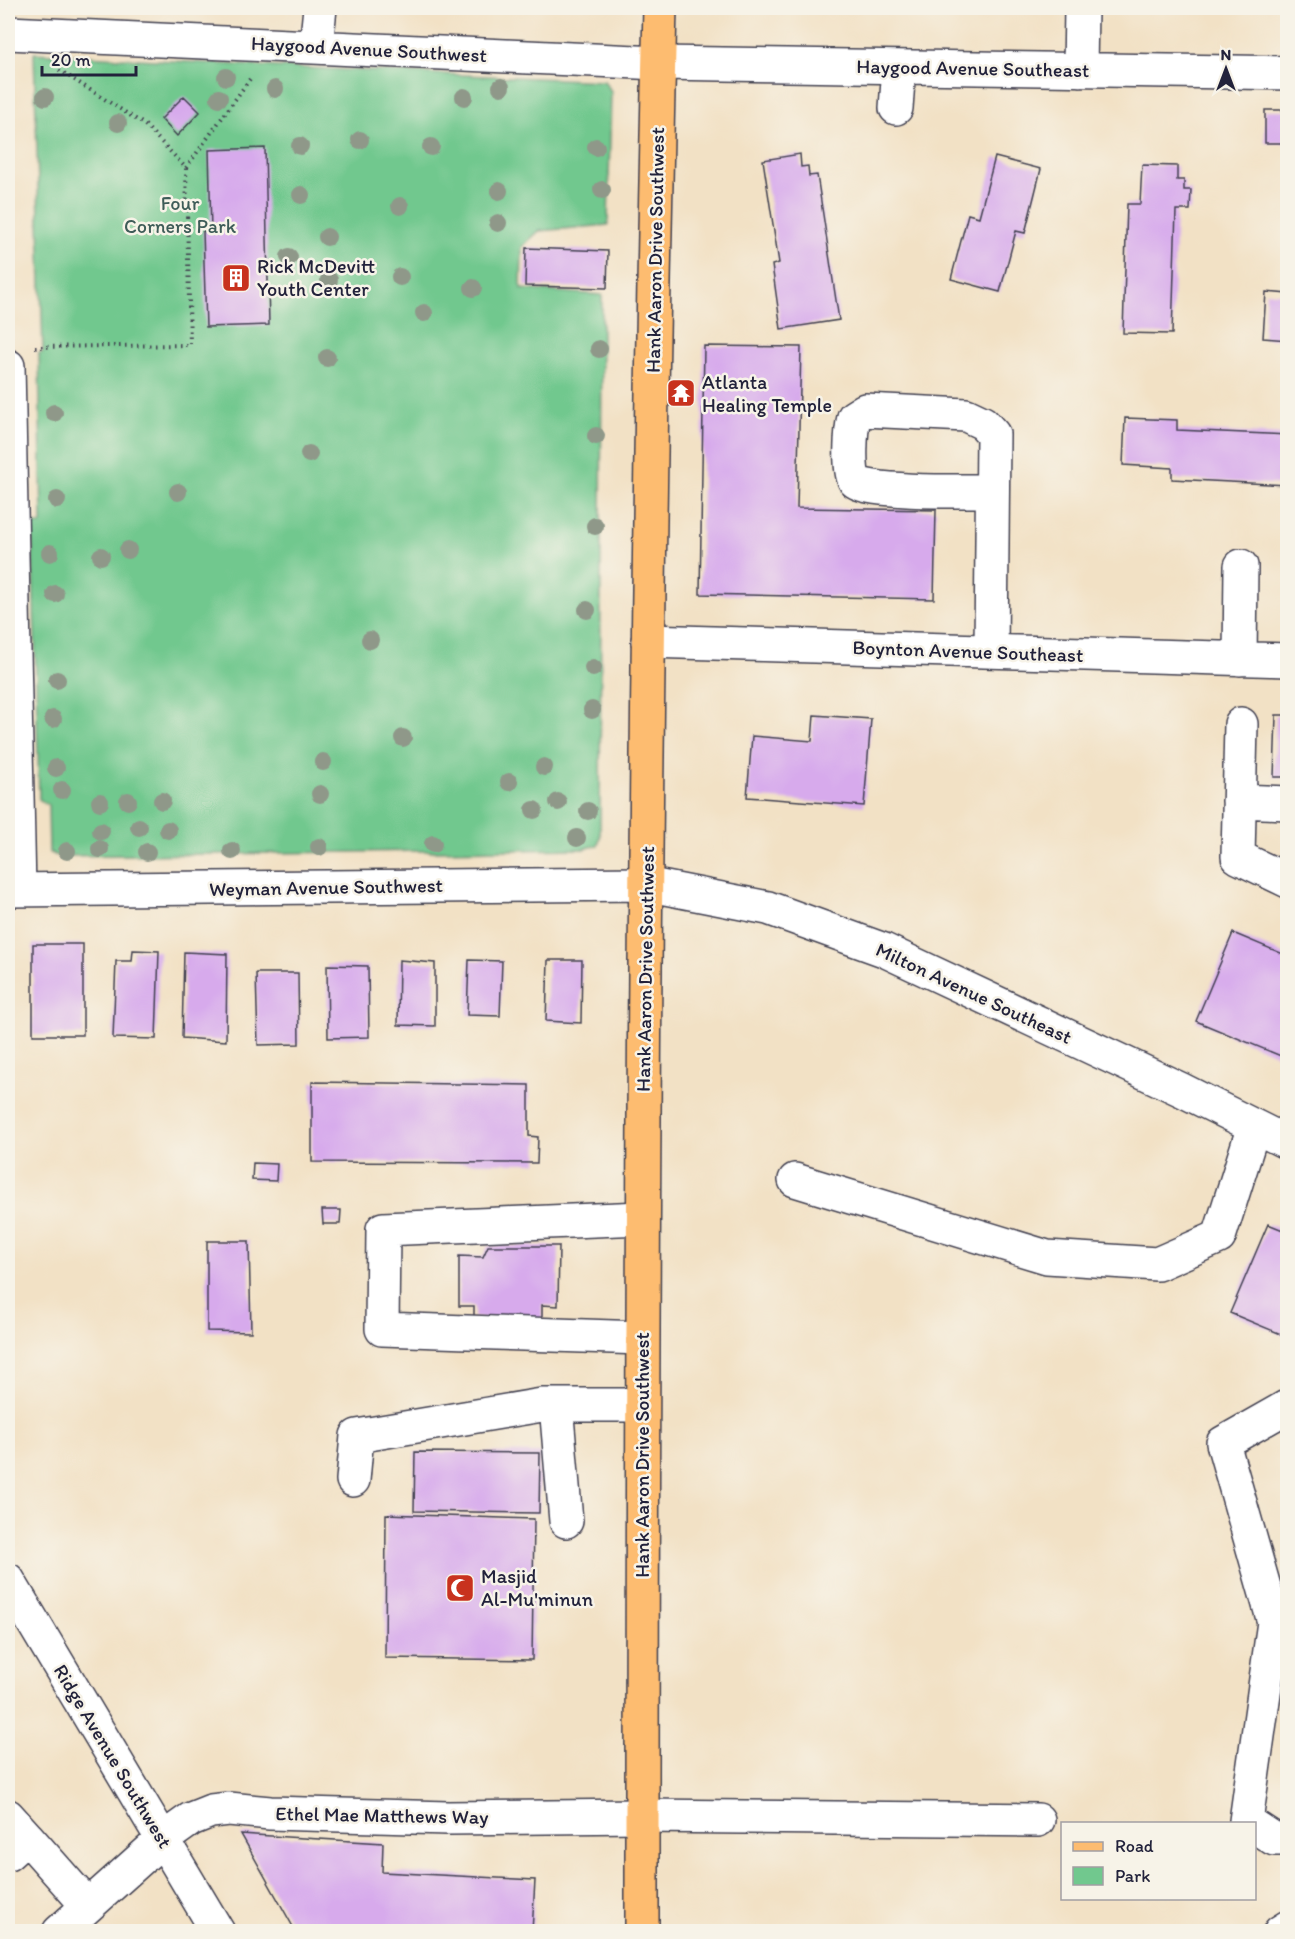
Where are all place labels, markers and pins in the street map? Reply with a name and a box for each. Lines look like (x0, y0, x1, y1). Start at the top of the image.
place label: Rick McDevitt Youth Center (257, 254, 375, 301)
building icon: Rick McDevitt Youth Center (220, 262, 252, 294)
place label: Atlanta Healing Temple (702, 370, 832, 417)
temple icon: Atlanta Healing Temple (665, 377, 697, 409)
place label: Masjid Al-Mu'minun (481, 1564, 593, 1611)
mosque icon: Masjid Al-Mu'minun (444, 1572, 476, 1604)

